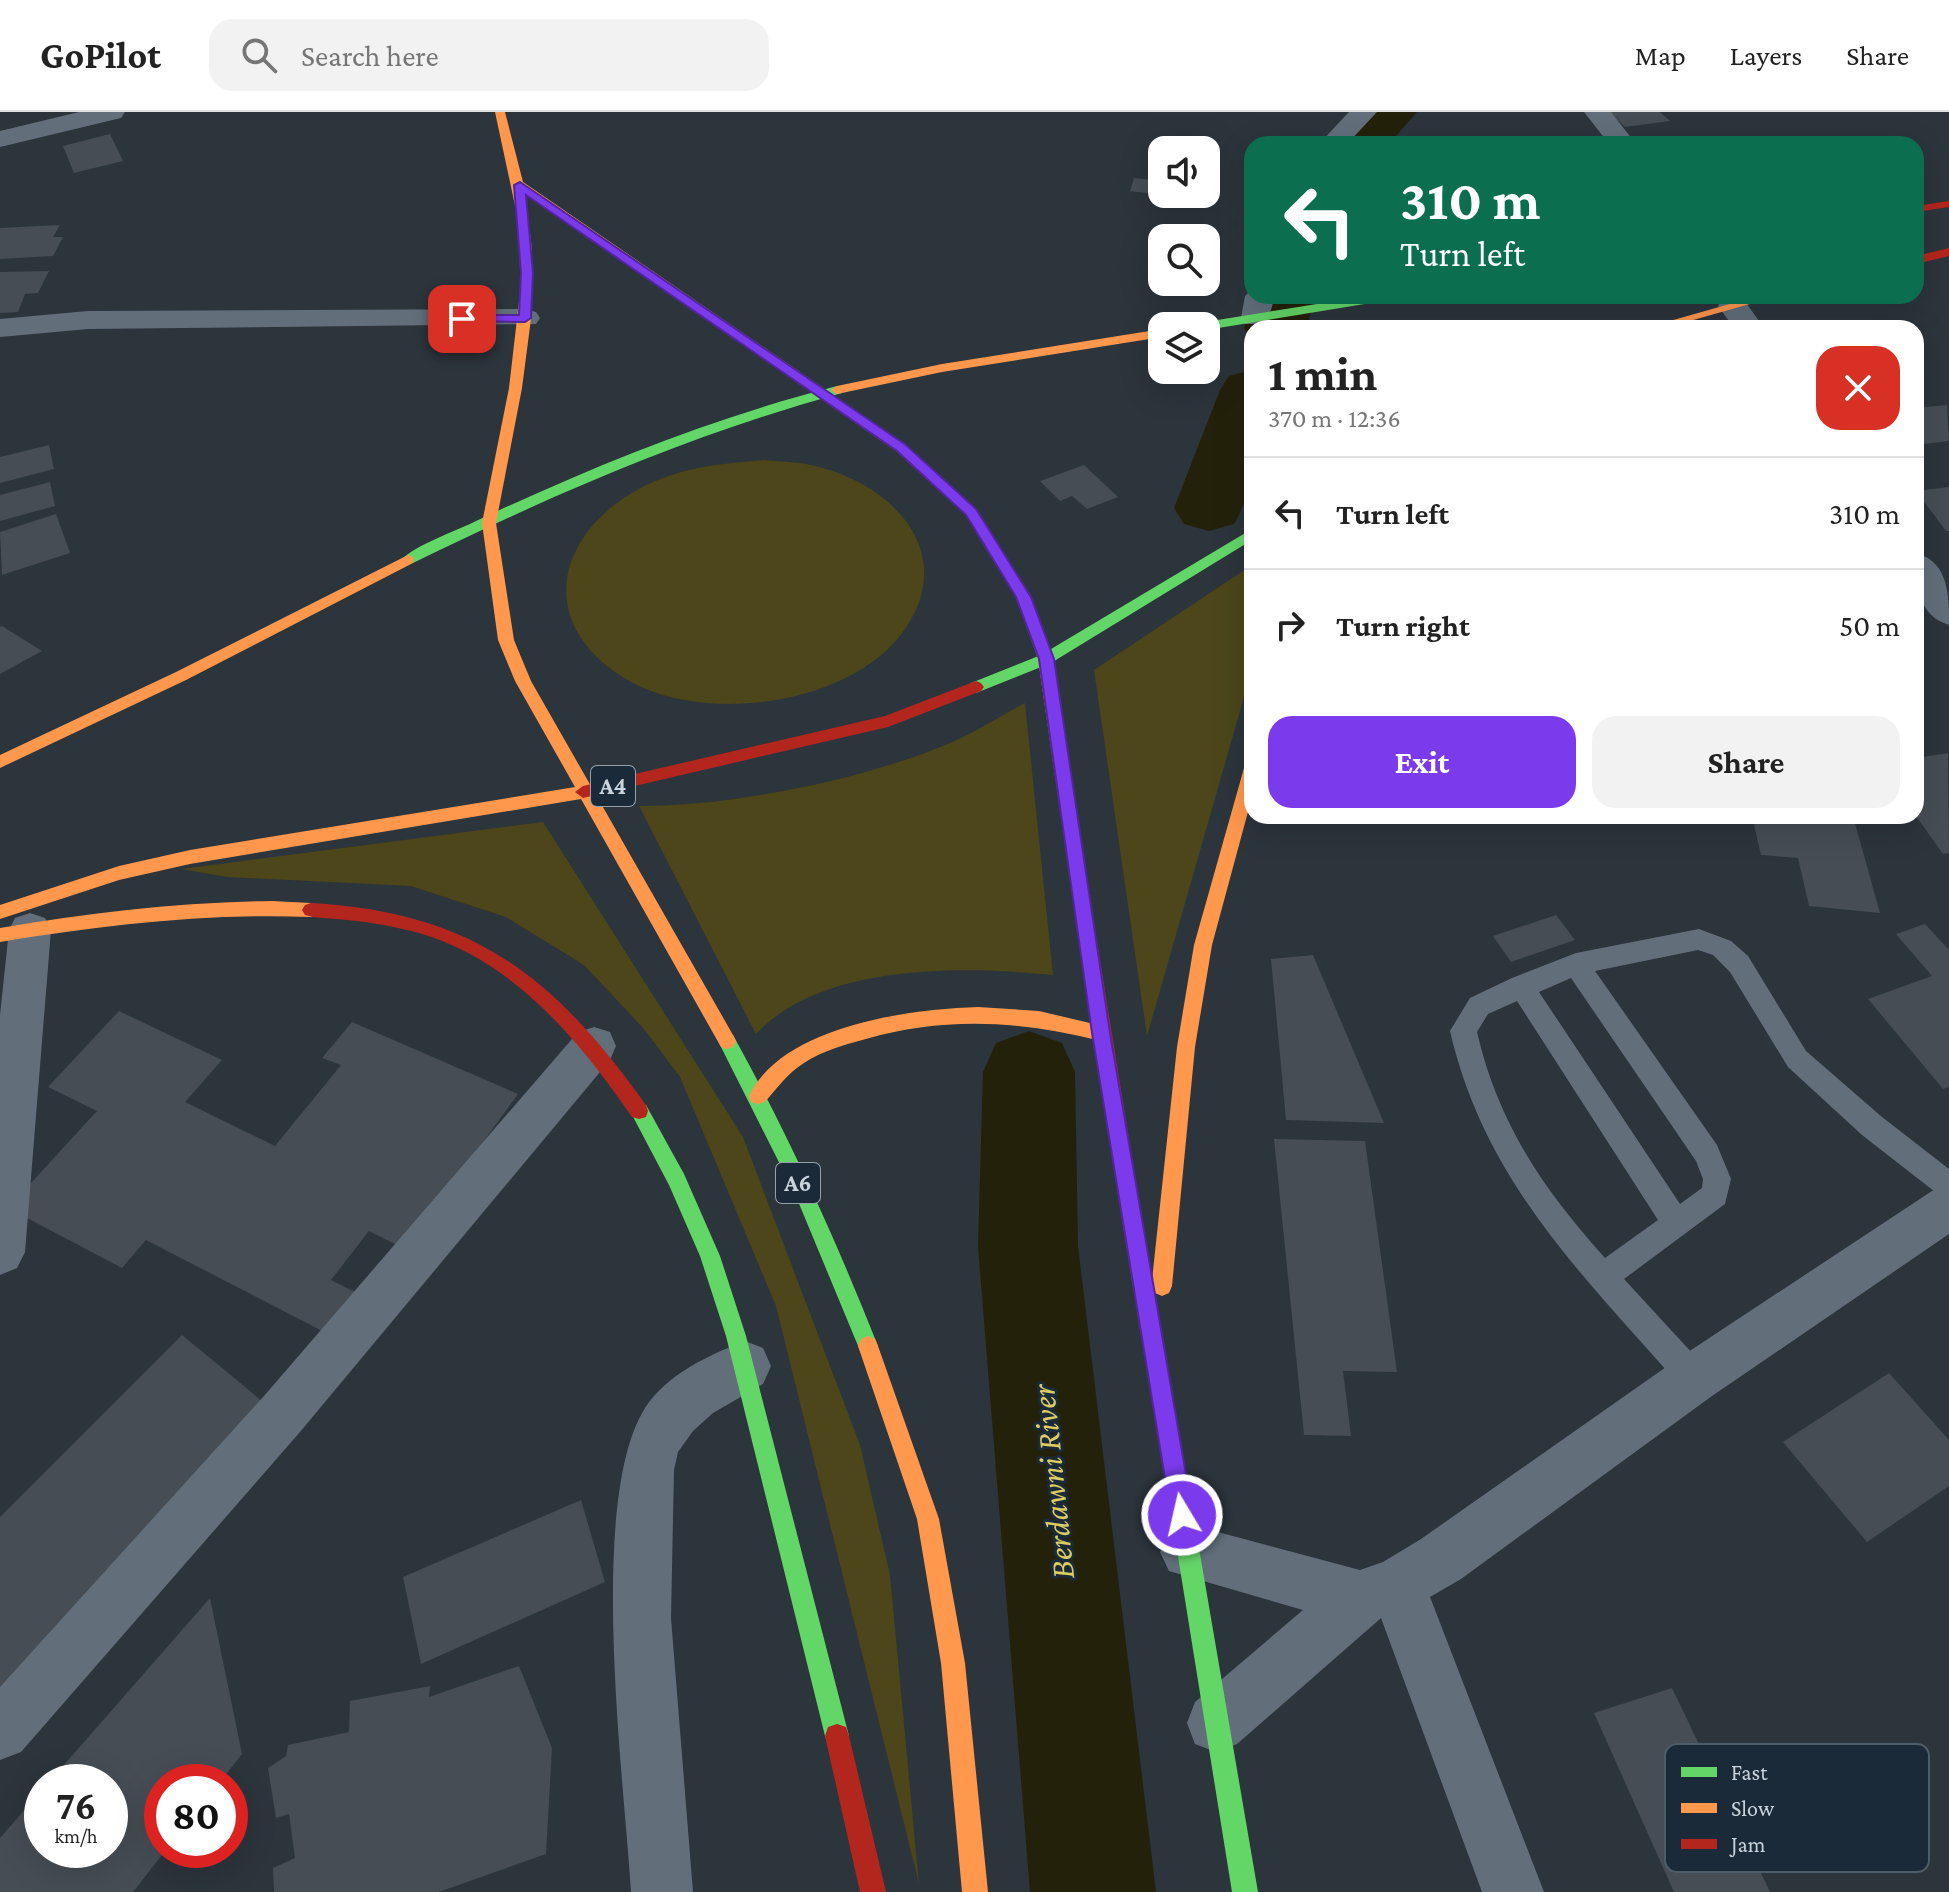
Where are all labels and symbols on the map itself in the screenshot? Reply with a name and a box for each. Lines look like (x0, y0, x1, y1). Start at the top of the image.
pin (428, 285, 496, 353)
road number: A4 (591, 766, 635, 806)
road number: A6 (776, 1163, 820, 1203)
water label: Berdawni River (1024, 1382, 1081, 1581)
position arrow (1140, 1473, 1224, 1557)
legend (1665, 1744, 1929, 1872)
text: Fast (1731, 1760, 1768, 1785)
speed limit sign: 80 (144, 1764, 248, 1868)
text: Slow (1731, 1796, 1775, 1821)
text: Jam (1729, 1832, 1766, 1857)

